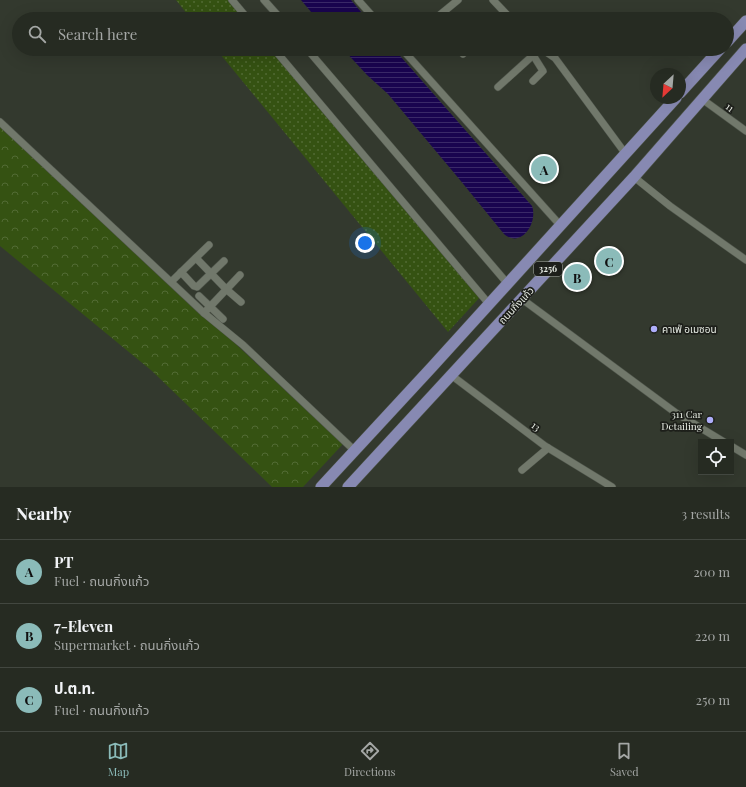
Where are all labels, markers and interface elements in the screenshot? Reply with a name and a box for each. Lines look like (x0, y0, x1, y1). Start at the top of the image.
search box (12, 12, 734, 56)
icon: search (26, 23, 48, 45)
text: Search here (58, 24, 137, 44)
north arrow (650, 68, 686, 104)
street label: 11 (723, 99, 737, 115)
pin: A (531, 154, 557, 184)
your location (355, 233, 375, 253)
pin: C (596, 246, 622, 276)
road number: 3256 (534, 262, 562, 276)
pin: B (564, 262, 590, 292)
street label: ถนนกิ่งแก้ว (495, 283, 537, 327)
place label: คาเฟ่ อเมซอน (662, 322, 717, 336)
marker: คาเฟ่ อเมซอน (649, 324, 659, 334)
place label: 311 Car Detailing (661, 407, 703, 433)
marker: 311 Car Detailing (705, 415, 715, 425)
street label: 13 (529, 418, 544, 434)
map controls (698, 439, 734, 475)
button: locate (698, 439, 734, 475)
text: Nearby (16, 502, 71, 524)
text: 3 results (681, 505, 730, 522)
text: PT (54, 552, 74, 572)
text: A (25, 563, 33, 580)
text: 200 m (693, 563, 730, 580)
text: Fuel · ถนนกิ่งแก้ว (54, 572, 149, 589)
text: 7-Eleven (54, 616, 113, 636)
text: B (25, 627, 33, 644)
text: 220 m (695, 627, 730, 644)
text: Supermarket · ถนนกิ่งแก้ว (54, 636, 200, 653)
text: ป.ต.ท. (54, 678, 95, 698)
text: C (24, 691, 34, 708)
text: 250 m (696, 691, 730, 708)
text: Fuel · ถนนกิ่งแก้ว (54, 701, 149, 718)
tab: Map (107, 740, 129, 779)
tab: Directions (344, 740, 395, 779)
tab: Saved (610, 740, 639, 779)

